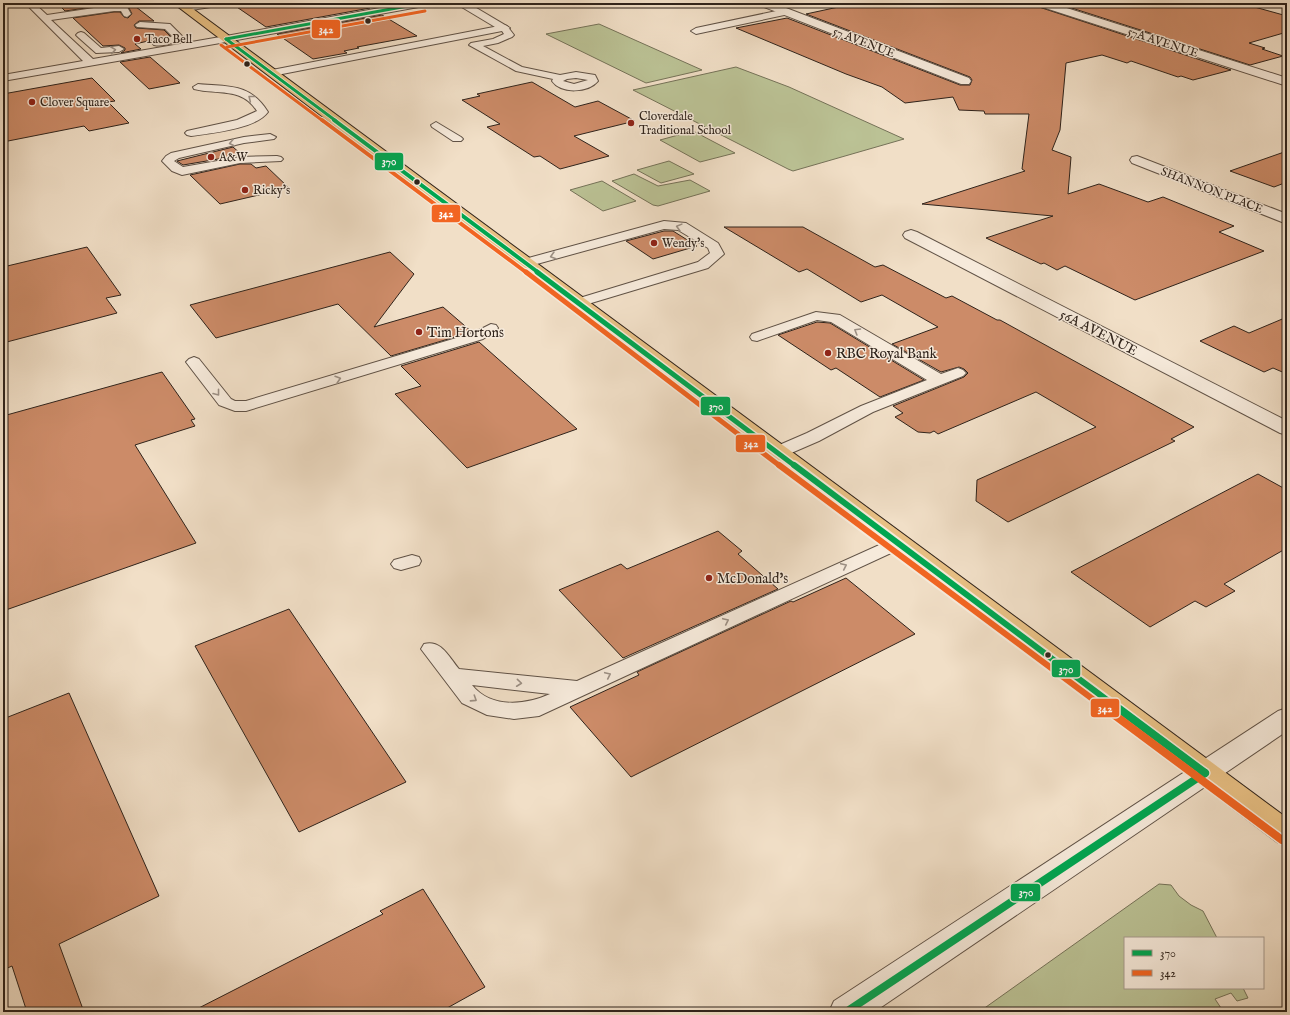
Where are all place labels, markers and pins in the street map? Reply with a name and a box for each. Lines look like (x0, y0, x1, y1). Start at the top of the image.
unlabelled marker (363, 16, 373, 26)
place label: Taco Bell (145, 32, 193, 47)
marker: Taco Bell (132, 34, 142, 44)
unlabelled marker (242, 59, 252, 69)
place label: Clover Square (40, 95, 110, 111)
marker: Clover Square (27, 97, 37, 107)
place label: Cloverdale Traditional School (639, 109, 732, 138)
marker: Cloverdale Traditional School (626, 118, 636, 128)
place label: A&W (218, 150, 248, 165)
marker: A&W (206, 152, 216, 162)
unlabelled marker (412, 177, 422, 187)
place label: Ricky's (253, 183, 290, 198)
marker: Ricky's (240, 185, 250, 195)
place label: Wendy's (662, 236, 704, 251)
marker: Wendy's (649, 238, 659, 248)
place label: Tim Hortons (427, 324, 504, 342)
marker: Tim Hortons (414, 327, 424, 337)
place label: RBC Royal Bank (836, 345, 937, 363)
marker: RBC Royal Bank (823, 348, 833, 358)
place label: McDonald's (717, 570, 788, 588)
marker: McDonald's (704, 573, 714, 583)
unlabelled marker (1043, 650, 1053, 660)

